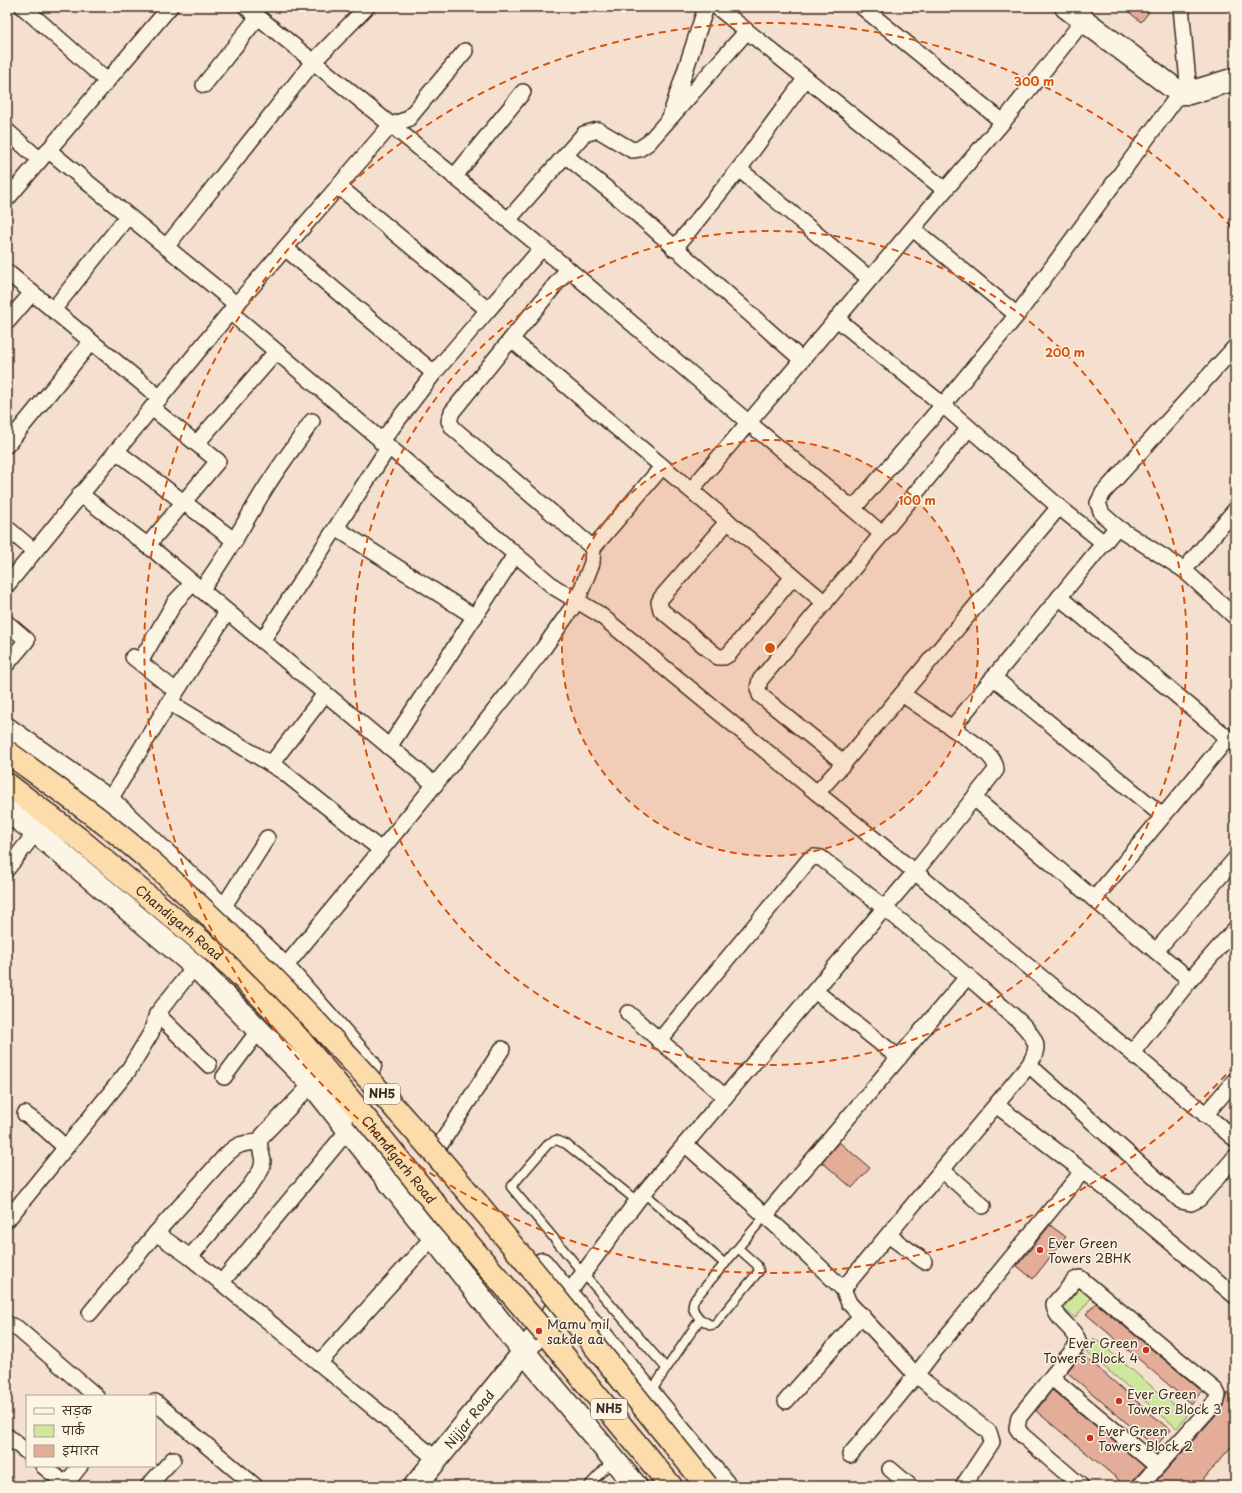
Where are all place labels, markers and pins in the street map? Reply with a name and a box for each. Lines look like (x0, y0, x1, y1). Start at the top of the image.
centre of rings (763, 641, 777, 655)
place label: Ever Green Towers 2BHK (1048, 1233, 1131, 1267)
marker: Ever Green Towers 2BHK (1035, 1245, 1045, 1255)
place label: Mamu mil sakde aa (547, 1314, 610, 1348)
marker: Mamu mil sakde aa (534, 1326, 544, 1336)
place label: Ever Green Towers Block 4 (1043, 1333, 1138, 1367)
marker: Ever Green Towers Block 4 (1141, 1345, 1151, 1355)
place label: Ever Green Towers Block 3 (1127, 1384, 1222, 1418)
marker: Ever Green Towers Block 3 (1114, 1396, 1124, 1406)
place label: Ever Green Towers Block 2 (1098, 1421, 1193, 1455)
marker: Ever Green Towers Block 2 (1085, 1433, 1095, 1443)

